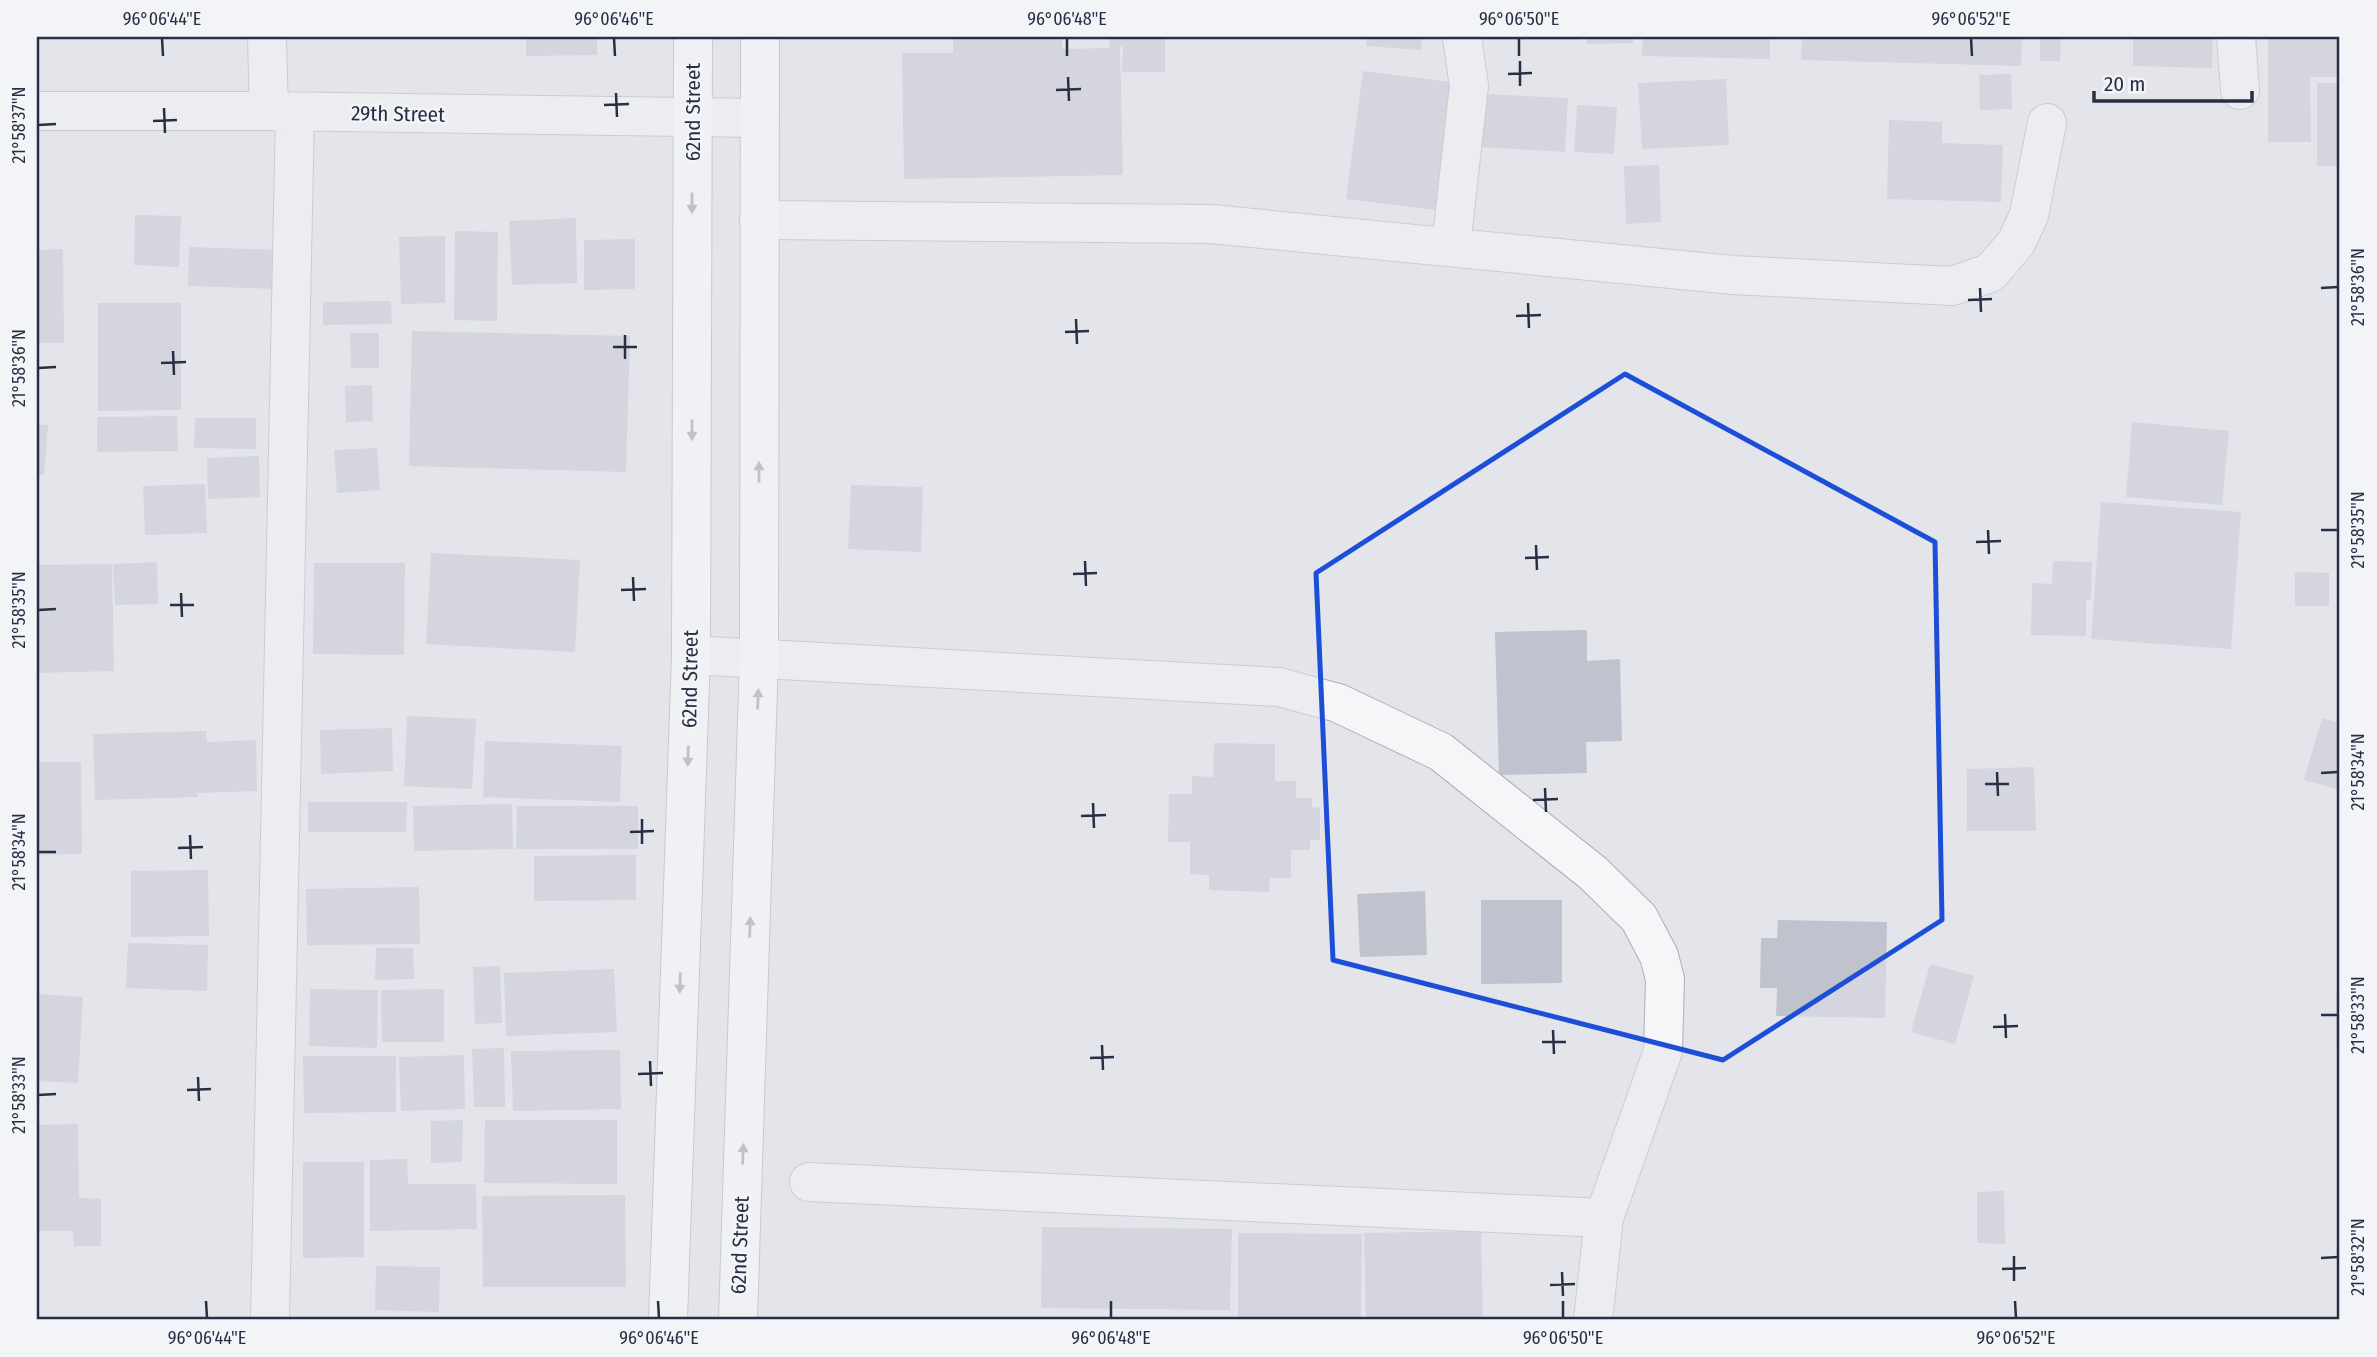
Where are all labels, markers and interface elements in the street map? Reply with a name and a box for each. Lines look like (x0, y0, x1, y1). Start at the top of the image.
text: 96°06'44"E (123, 8, 201, 30)
text: 96°06'46"E (574, 8, 654, 30)
text: 96°06'48"E (1027, 8, 1107, 30)
text: 96°06'50"E (1479, 8, 1559, 30)
text: 96°06'52"E (1932, 8, 2010, 30)
scale bar (2094, 60, 2251, 104)
street label: 62nd Street (680, 63, 706, 161)
text: 20 m (2104, 71, 2145, 97)
text: 21°58'37"N (8, 87, 30, 163)
street label: 29th Street (351, 100, 445, 128)
one-way arrow (686, 192, 698, 214)
text: 21°58'36"N (2347, 248, 2369, 326)
text: 21°58'36"N (8, 329, 30, 407)
one-way arrow (686, 420, 698, 442)
one-way arrow (753, 461, 765, 483)
text: 21°58'35"N (2347, 491, 2369, 569)
text: 21°58'35"N (8, 571, 30, 649)
street label: 62nd Street (676, 629, 704, 728)
one-way arrow (752, 688, 763, 710)
text: 21°58'34"N (2347, 733, 2369, 811)
one-way arrow (682, 745, 693, 767)
text: 21°58'34"N (8, 813, 30, 891)
one-way arrow (745, 915, 756, 937)
one-way arrow (674, 973, 686, 995)
text: 21°58'33"N (2347, 976, 2369, 1054)
text: 21°58'33"N (8, 1056, 30, 1134)
one-way arrow (737, 1143, 749, 1165)
street label: 62nd Street (725, 1195, 755, 1295)
text: 21°58'32"N (2347, 1218, 2369, 1296)
text: 96°06'44"E (168, 1327, 246, 1349)
text: 96°06'46"E (619, 1327, 699, 1349)
text: 96°06'48"E (1071, 1327, 1151, 1349)
text: 96°06'50"E (1523, 1327, 1603, 1349)
text: 96°06'52"E (1977, 1327, 2055, 1349)

